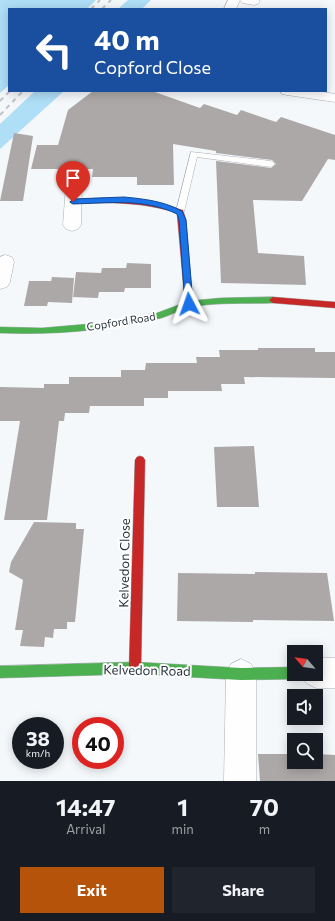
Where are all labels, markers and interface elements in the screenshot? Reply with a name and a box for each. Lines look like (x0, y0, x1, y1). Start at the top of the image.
text: 40 m (94, 22, 160, 56)
icon: left (28, 24, 80, 76)
text: Copford Close (94, 56, 211, 78)
pin (56, 161, 90, 202)
icon: arrive (62, 167, 84, 189)
position arrow (168, 283, 210, 325)
street label: Copford Road (86, 309, 156, 333)
street label: Kelvedon Close (115, 518, 133, 608)
north arrow (287, 645, 323, 681)
map controls (287, 645, 323, 769)
street label: Kelvedon Road (103, 661, 191, 679)
button: sound (287, 689, 323, 725)
speed limit sign: 40 (72, 717, 124, 769)
text: 38 (26, 726, 50, 750)
button: search (287, 733, 323, 769)
text: km/h (26, 747, 50, 759)
text: 14:47 (56, 792, 115, 821)
text: 1 (177, 792, 188, 821)
text: 70 (250, 792, 279, 821)
text: Arrival (66, 821, 105, 837)
text: min (172, 821, 194, 837)
text: m (259, 821, 270, 837)
button: Exit (20, 867, 164, 913)
button: Share (172, 867, 315, 913)

